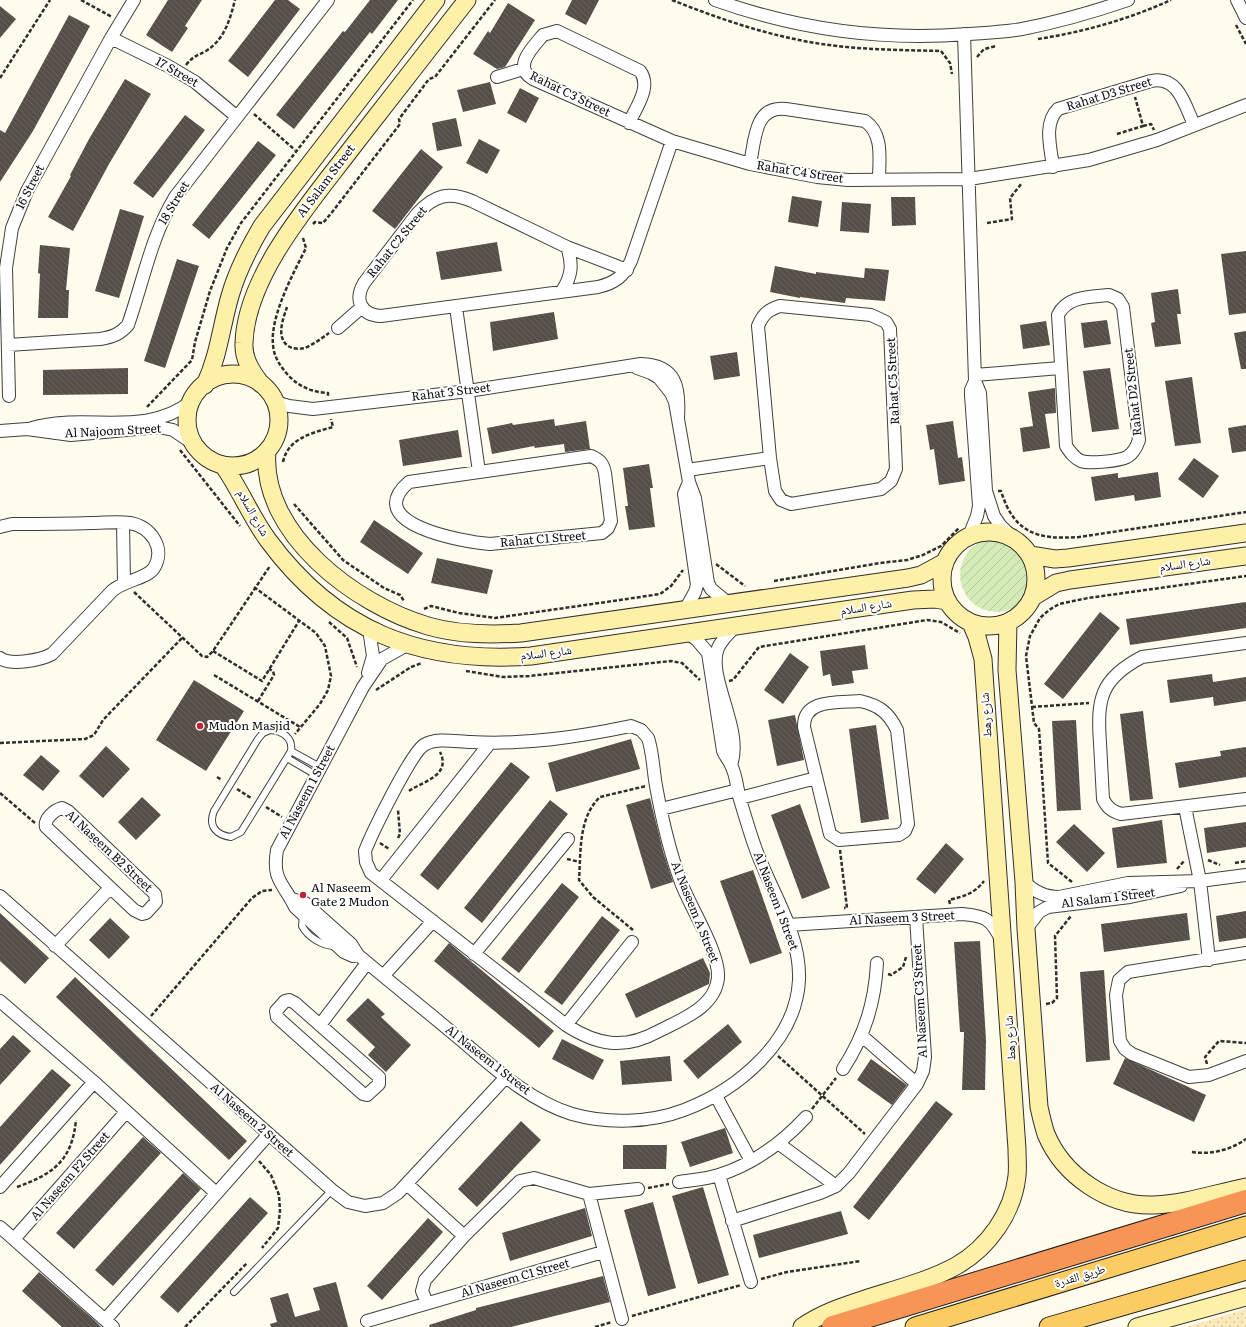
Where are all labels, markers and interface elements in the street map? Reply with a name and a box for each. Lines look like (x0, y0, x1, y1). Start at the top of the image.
street label: 17 Street (152, 52, 203, 91)
street label: Rahat C3 Street (527, 66, 614, 121)
street label: Rahat D3 Street (1064, 71, 1154, 115)
street label: Al Salam Street (292, 140, 359, 221)
street label: Rahat C4 Street (755, 155, 845, 187)
street label: 16 Street (10, 161, 48, 212)
street label: 18 Street (153, 177, 193, 228)
street label: Rahat C2 Street (362, 202, 431, 281)
street label: Rahat C5 Street (881, 337, 903, 425)
street label: Rahat D2 Street (1118, 347, 1146, 437)
street label: Rahat 3 Street (410, 377, 492, 405)
street label: Al Najoom Street (64, 418, 162, 442)
street label: شارع السلام (233, 486, 275, 539)
street label: Rahat C1 Street (499, 525, 587, 551)
street label: شارع السلام (1158, 550, 1212, 576)
street label: شارع السلام (839, 593, 893, 619)
street label: شارع السلام (519, 640, 573, 664)
street label: شارع رهط (974, 692, 996, 738)
place label: Mudon Masjid (208, 716, 291, 734)
marker: Mudon Masjid (195, 721, 205, 731)
street label: Al Naseem 1 Street (274, 741, 339, 842)
street label: Al Naseem B2 Street (62, 805, 157, 896)
street label: Al Naseem 1 Street (750, 849, 804, 953)
street label: Al Naseem A Street (667, 858, 725, 965)
place label: Al Naseem Gate 2 Mudon (311, 878, 389, 910)
street label: Al Salam 1 Street (1060, 882, 1156, 912)
marker: Al Naseem Gate 2 Mudon (298, 890, 308, 900)
street label: Al Naseem 3 Street (849, 905, 956, 929)
street label: Al Naseem C3 Street (907, 943, 931, 1059)
street label: شارع رهط (998, 1015, 1020, 1061)
street label: Al Naseem 1 Street (442, 1020, 535, 1099)
street label: Al Naseem 2 Street (207, 1078, 299, 1161)
street label: Al Naseem F2 Street (25, 1127, 113, 1224)
street label: Al Naseem C1 Street (458, 1253, 572, 1301)
street label: طريق القدرة (1052, 1259, 1107, 1291)

